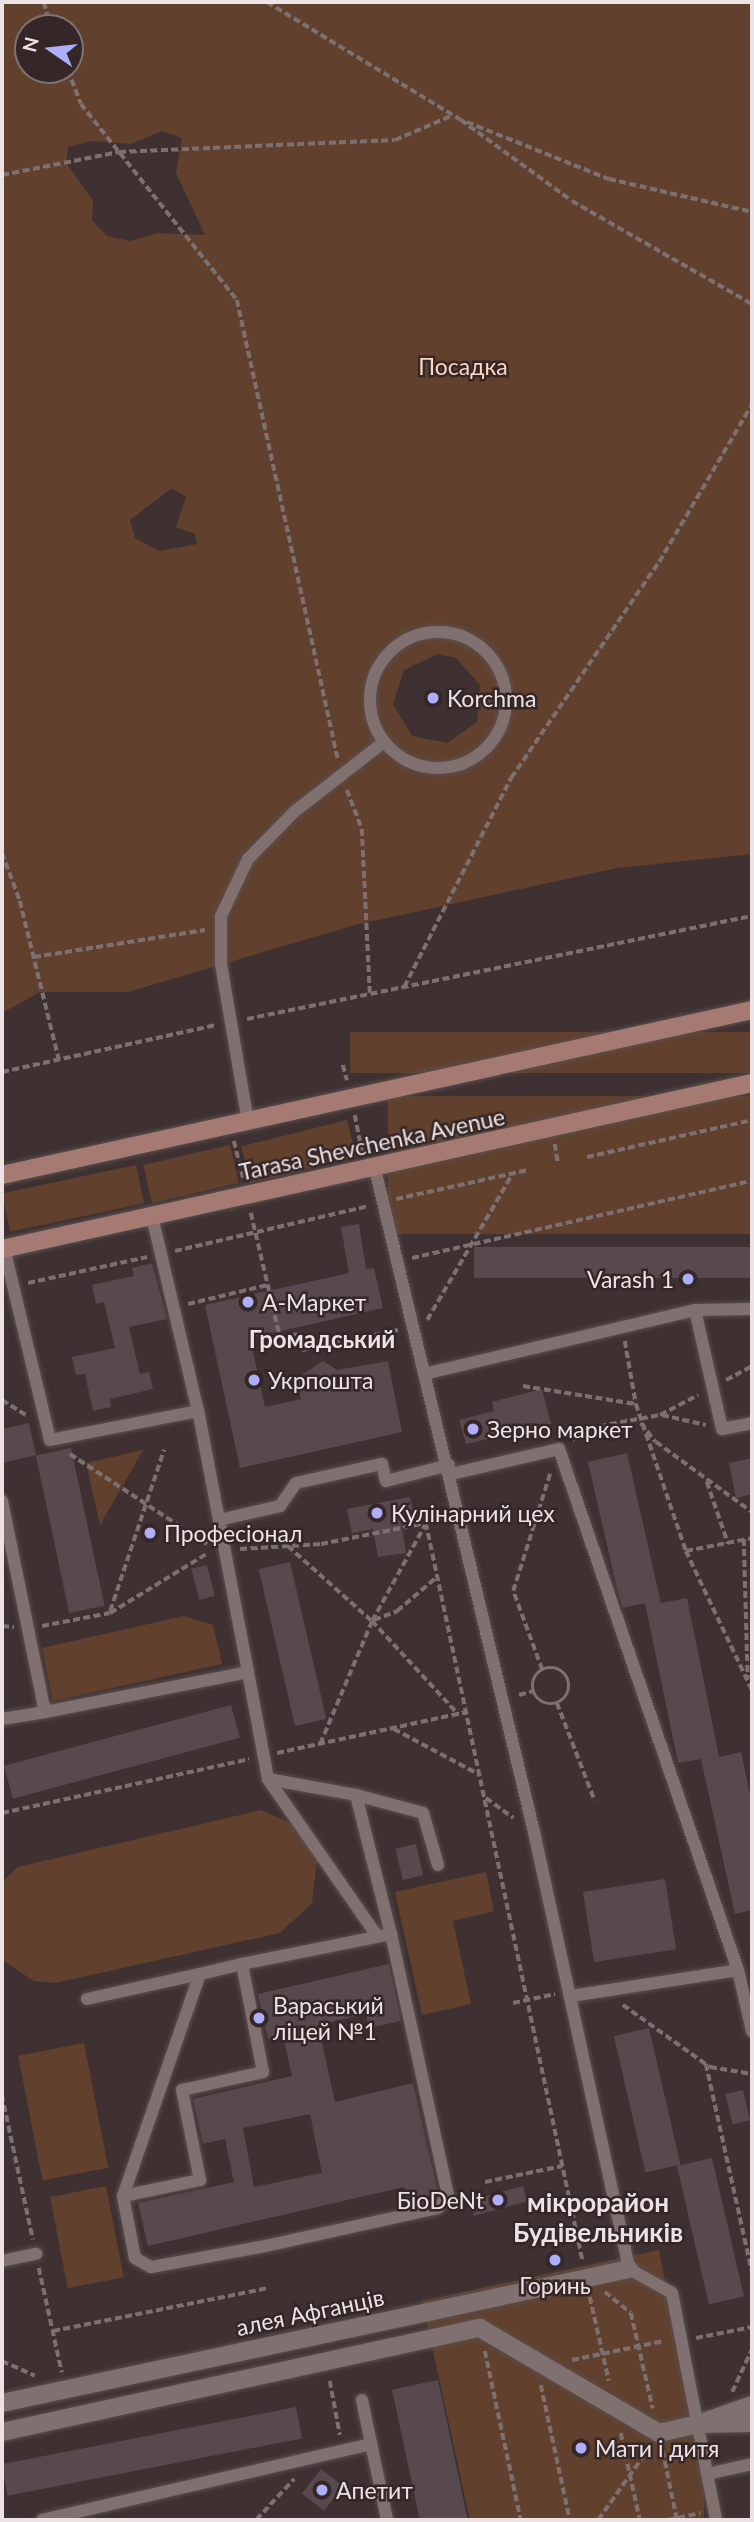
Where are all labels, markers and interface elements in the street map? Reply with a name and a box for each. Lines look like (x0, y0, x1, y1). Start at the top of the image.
north arrow (14, 14, 84, 84)
text: N (17, 34, 43, 54)
park label: Посадка (418, 352, 508, 380)
place label: Korchma (447, 684, 536, 712)
marker: Korchma (425, 690, 441, 706)
street label: Tarasa Shevchenka Avenue (236, 1102, 508, 1186)
place label: Varash 1 (587, 1265, 674, 1293)
marker: Varash 1 (680, 1271, 696, 1287)
place label: А-Маркет (262, 1288, 366, 1316)
marker: А-Маркет (240, 1294, 256, 1310)
district label: Громадський (249, 1325, 395, 1353)
place label: Укрпошта (268, 1366, 373, 1394)
marker: Укрпошта (246, 1372, 262, 1388)
place label: Зерно маркет (487, 1415, 633, 1443)
marker: Зерно маркет (465, 1421, 481, 1437)
place label: Кулінарний цех (391, 1499, 555, 1527)
marker: Кулінарний цех (369, 1505, 385, 1521)
place label: Професіонал (164, 1519, 302, 1547)
marker: Професіонал (142, 1525, 158, 1541)
place label: Вараський ліцей №1 (273, 1991, 384, 2045)
marker: Вараський ліцей №1 (251, 2010, 267, 2026)
place label: БіоDeNt (397, 2186, 484, 2214)
district label: мікрорайон Будівельників (513, 2187, 683, 2248)
marker: БіоDeNt (490, 2192, 506, 2208)
marker: Горинь (547, 2252, 563, 2268)
place label: Горинь (519, 2271, 591, 2299)
street label: алея Афганців (234, 2283, 386, 2341)
place label: Мати і дитя (595, 2434, 719, 2462)
marker: Мати і дитя (573, 2440, 589, 2456)
place label: Апетит (336, 2476, 413, 2504)
marker: Апетит (314, 2482, 330, 2498)

